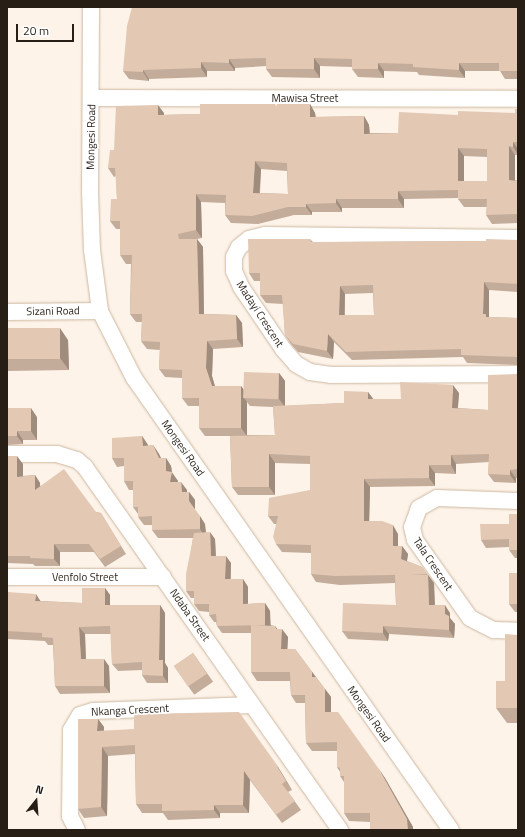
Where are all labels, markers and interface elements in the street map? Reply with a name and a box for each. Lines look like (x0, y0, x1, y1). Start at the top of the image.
scale bar (18, 16, 76, 42)
text: 20 m (23, 21, 49, 40)
street label: Mawisa Street (272, 91, 338, 105)
street label: Mongesi Road (84, 104, 98, 170)
street label: Madayi Crescent (234, 278, 286, 350)
street label: Sizani Road (26, 304, 80, 318)
street label: Mongesi Road (159, 417, 207, 479)
street label: Tala Crescent (410, 535, 456, 593)
street label: Venfolo Street (52, 570, 118, 584)
street label: Ndaba Street (167, 586, 213, 644)
street label: Mongesi Road (345, 683, 393, 745)
street label: Nkanga Crescent (91, 701, 169, 719)
north arrow (16, 781, 56, 821)
text: N (34, 781, 45, 798)

